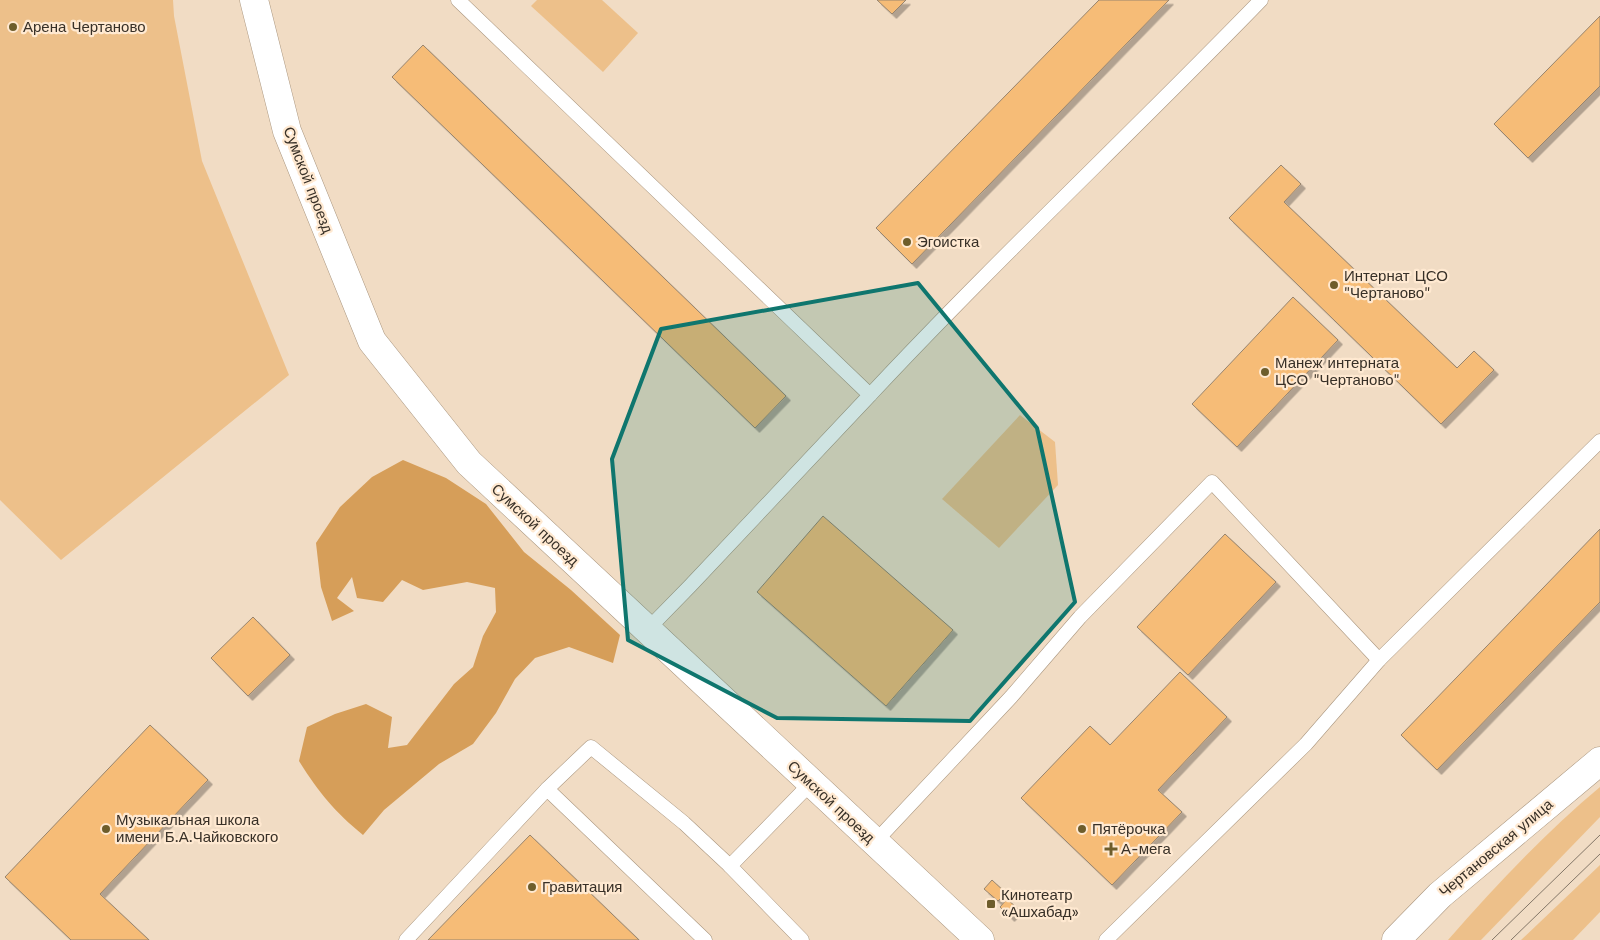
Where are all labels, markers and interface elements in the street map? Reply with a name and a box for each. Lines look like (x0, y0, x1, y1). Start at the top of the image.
place label: Арена Чертаново (23, 18, 146, 36)
marker: Арена Чертаново (7, 21, 19, 33)
street label: Сумской проезд (279, 124, 337, 236)
place label: Эгоистка (917, 233, 980, 251)
marker: Эгоистка (901, 236, 913, 248)
place label: Интернат ЦСО "Чертаново" (1344, 267, 1448, 302)
marker: Интернат ЦСО "Чертаново" (1328, 279, 1340, 291)
place label: Манеж интерната ЦСО "Чертаново" (1275, 354, 1400, 389)
marker: Манеж интерната ЦСО "Чертаново" (1259, 366, 1271, 378)
street label: Сумской проезд (488, 480, 583, 570)
street label: Сумской проезд (784, 757, 879, 847)
street label: Чертановская улица (1435, 795, 1557, 901)
place label: Музыкальная школа имени Б.А.Чайковского (116, 811, 278, 846)
place label: Пятёрочка (1092, 820, 1166, 838)
marker: Музыкальная школа имени Б.А.Чайковского (100, 823, 112, 835)
marker: Пятёрочка (1076, 823, 1088, 835)
place label: А-мега (1121, 840, 1171, 858)
marker: А-мега (1105, 843, 1117, 855)
place label: Гравитация (542, 878, 622, 896)
marker: Гравитация (526, 881, 538, 893)
place label: Кинотеатр «Ашхабад» (1001, 886, 1079, 921)
marker: Кинотеатр «Ашхабад» (985, 898, 997, 910)

